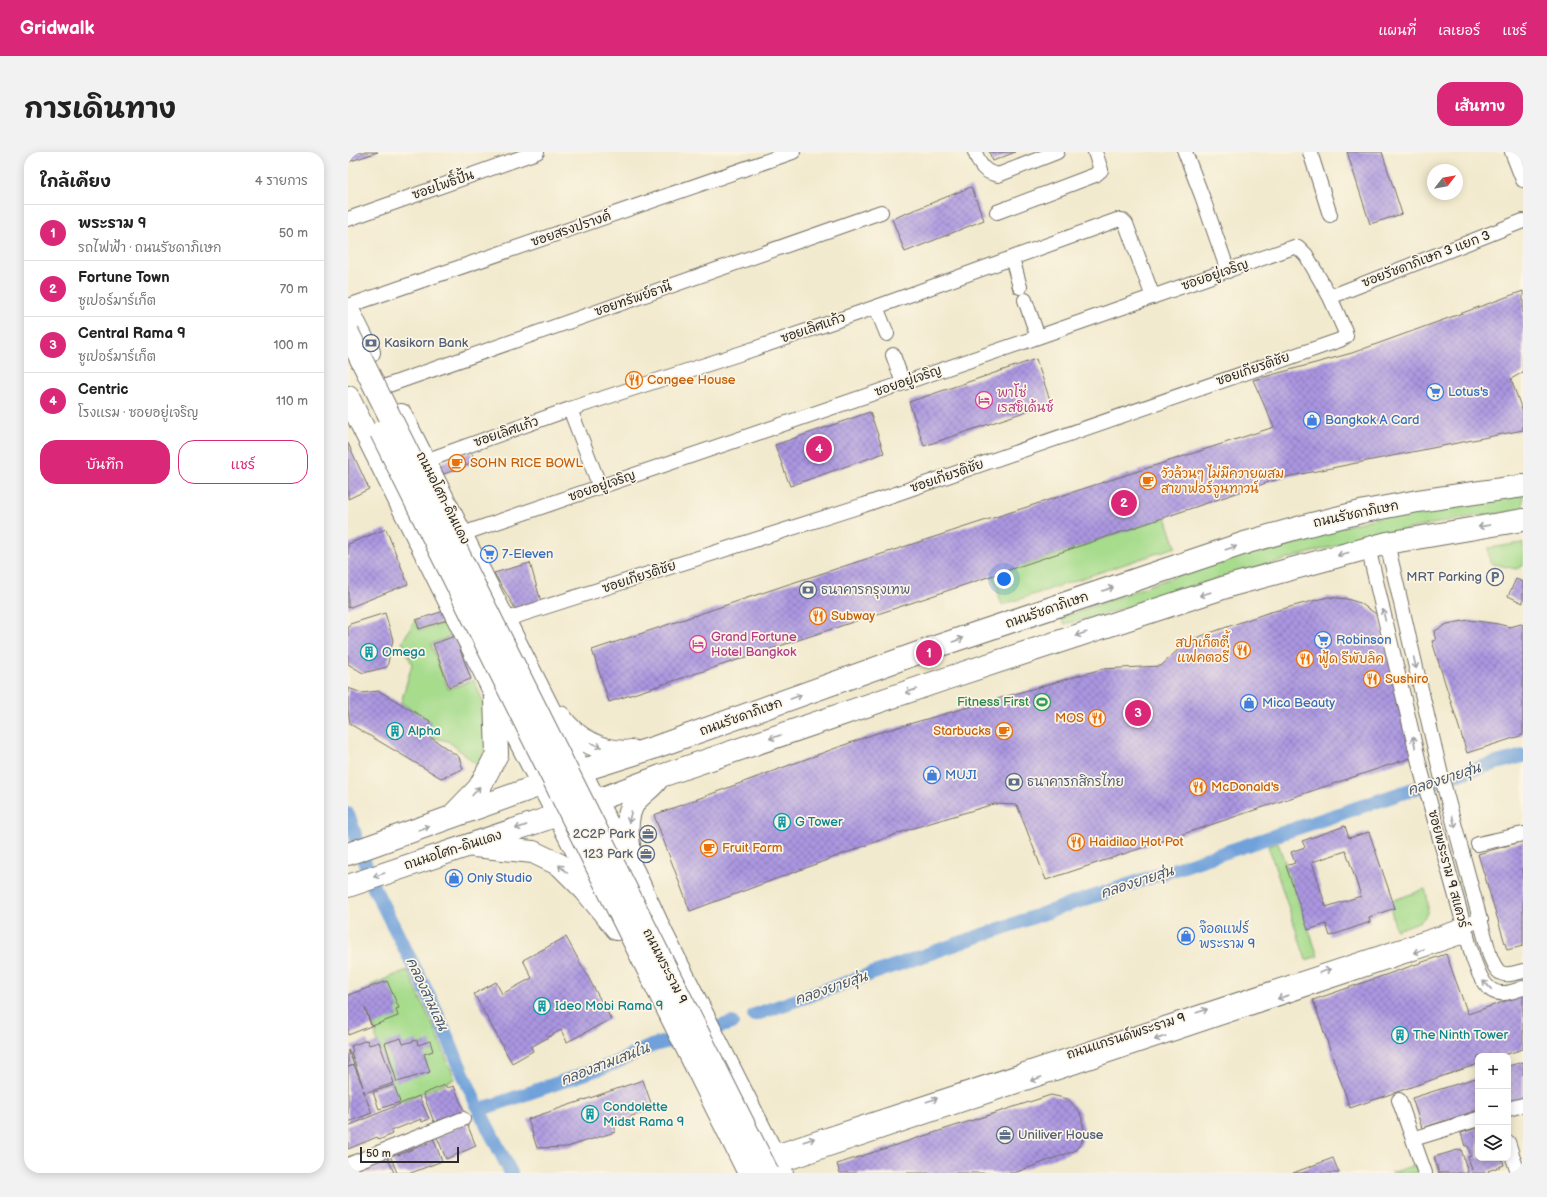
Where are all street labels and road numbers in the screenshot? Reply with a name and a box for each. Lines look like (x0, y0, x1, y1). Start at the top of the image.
street label: ซอยโพธิ์ปั้น (408, 163, 476, 203)
street label: ซอยสรงปรางค์ (528, 206, 613, 250)
street label: ซอยรัชดาภิเษก 3 แยก 3 (1359, 227, 1493, 291)
street label: ซอยอยู่เจริญ (1179, 255, 1251, 295)
street label: ซอยทรัพย์ธานี (592, 276, 674, 320)
street label: ซอยเลิศแก้ว (778, 309, 847, 347)
street label: ซอยเกียรติชัย (1214, 348, 1292, 389)
street label: ซอยอยู่เจริญ (872, 361, 944, 401)
street label: ซอยเลิศแก้ว (471, 413, 540, 451)
street label: ถนนอโศก-ดินแดง (413, 448, 475, 547)
street label: ซอยเกียรติชัย (908, 455, 986, 496)
street label: ซอยอยู่เจริญ (566, 466, 638, 506)
street label: ถนนรัชดาภิเษก (1312, 497, 1400, 531)
street label: ซอยเกียรติชัย (600, 557, 678, 596)
street label: ถนนรัชดาภิเษก (1003, 588, 1091, 632)
street label: ถนนรัชดาภิเษก (697, 695, 785, 739)
street label: ซอยพระราม 9 สแควร์ (1425, 808, 1474, 930)
street label: ถนนอโศก-ดินแดง (401, 825, 504, 873)
street label: ถนนพระราม 9 (639, 926, 691, 1006)
street label: ถนนแกรนด์พระราม 9 (1064, 1007, 1187, 1063)

